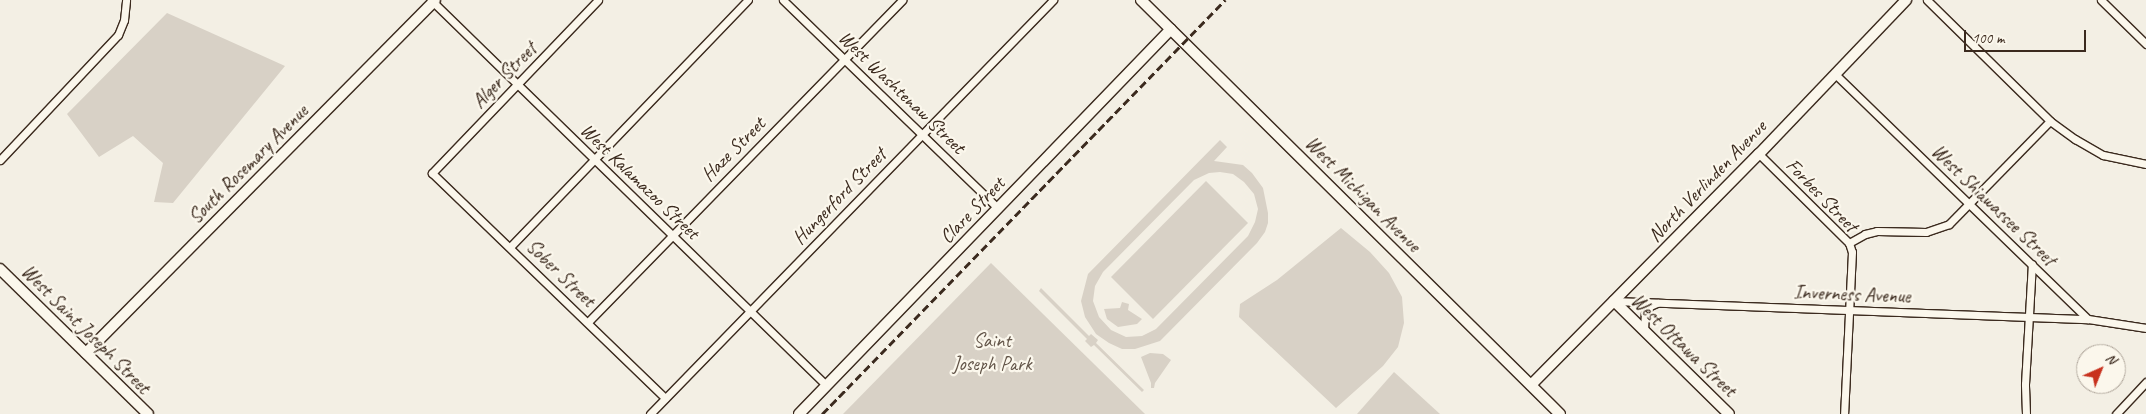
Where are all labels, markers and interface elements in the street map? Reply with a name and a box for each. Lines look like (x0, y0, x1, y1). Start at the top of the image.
scale bar (1966, 20, 2088, 52)
street label: West Washtenaw Street (833, 25, 971, 159)
text: 100 m (1972, 29, 2004, 48)
street label: Alger Street (467, 37, 541, 113)
street label: South Rosemary Avenue (183, 99, 313, 229)
street label: Haze Street (696, 112, 770, 186)
street label: North Verlinden Avenue (1643, 115, 1771, 247)
street label: West Kalamazoo Street (575, 118, 705, 244)
street label: West Michigan Avenue (1301, 132, 1425, 256)
street label: West Shiawassee Street (1927, 139, 2061, 271)
street label: Hungerford Street (787, 143, 891, 249)
street label: Forbes Street (1781, 153, 1863, 237)
street label: Clare Street (934, 172, 1010, 248)
street label: Sober Street (521, 234, 601, 312)
street label: West Saint Joseph Street (16, 259, 156, 399)
street label: Inverness Avenue (1793, 280, 1911, 308)
street label: West Ottawa Street (1626, 288, 1742, 402)
park label: Saint Joseph Park (952, 328, 1032, 375)
north arrow (2076, 344, 2126, 394)
text: N (2102, 349, 2120, 368)

